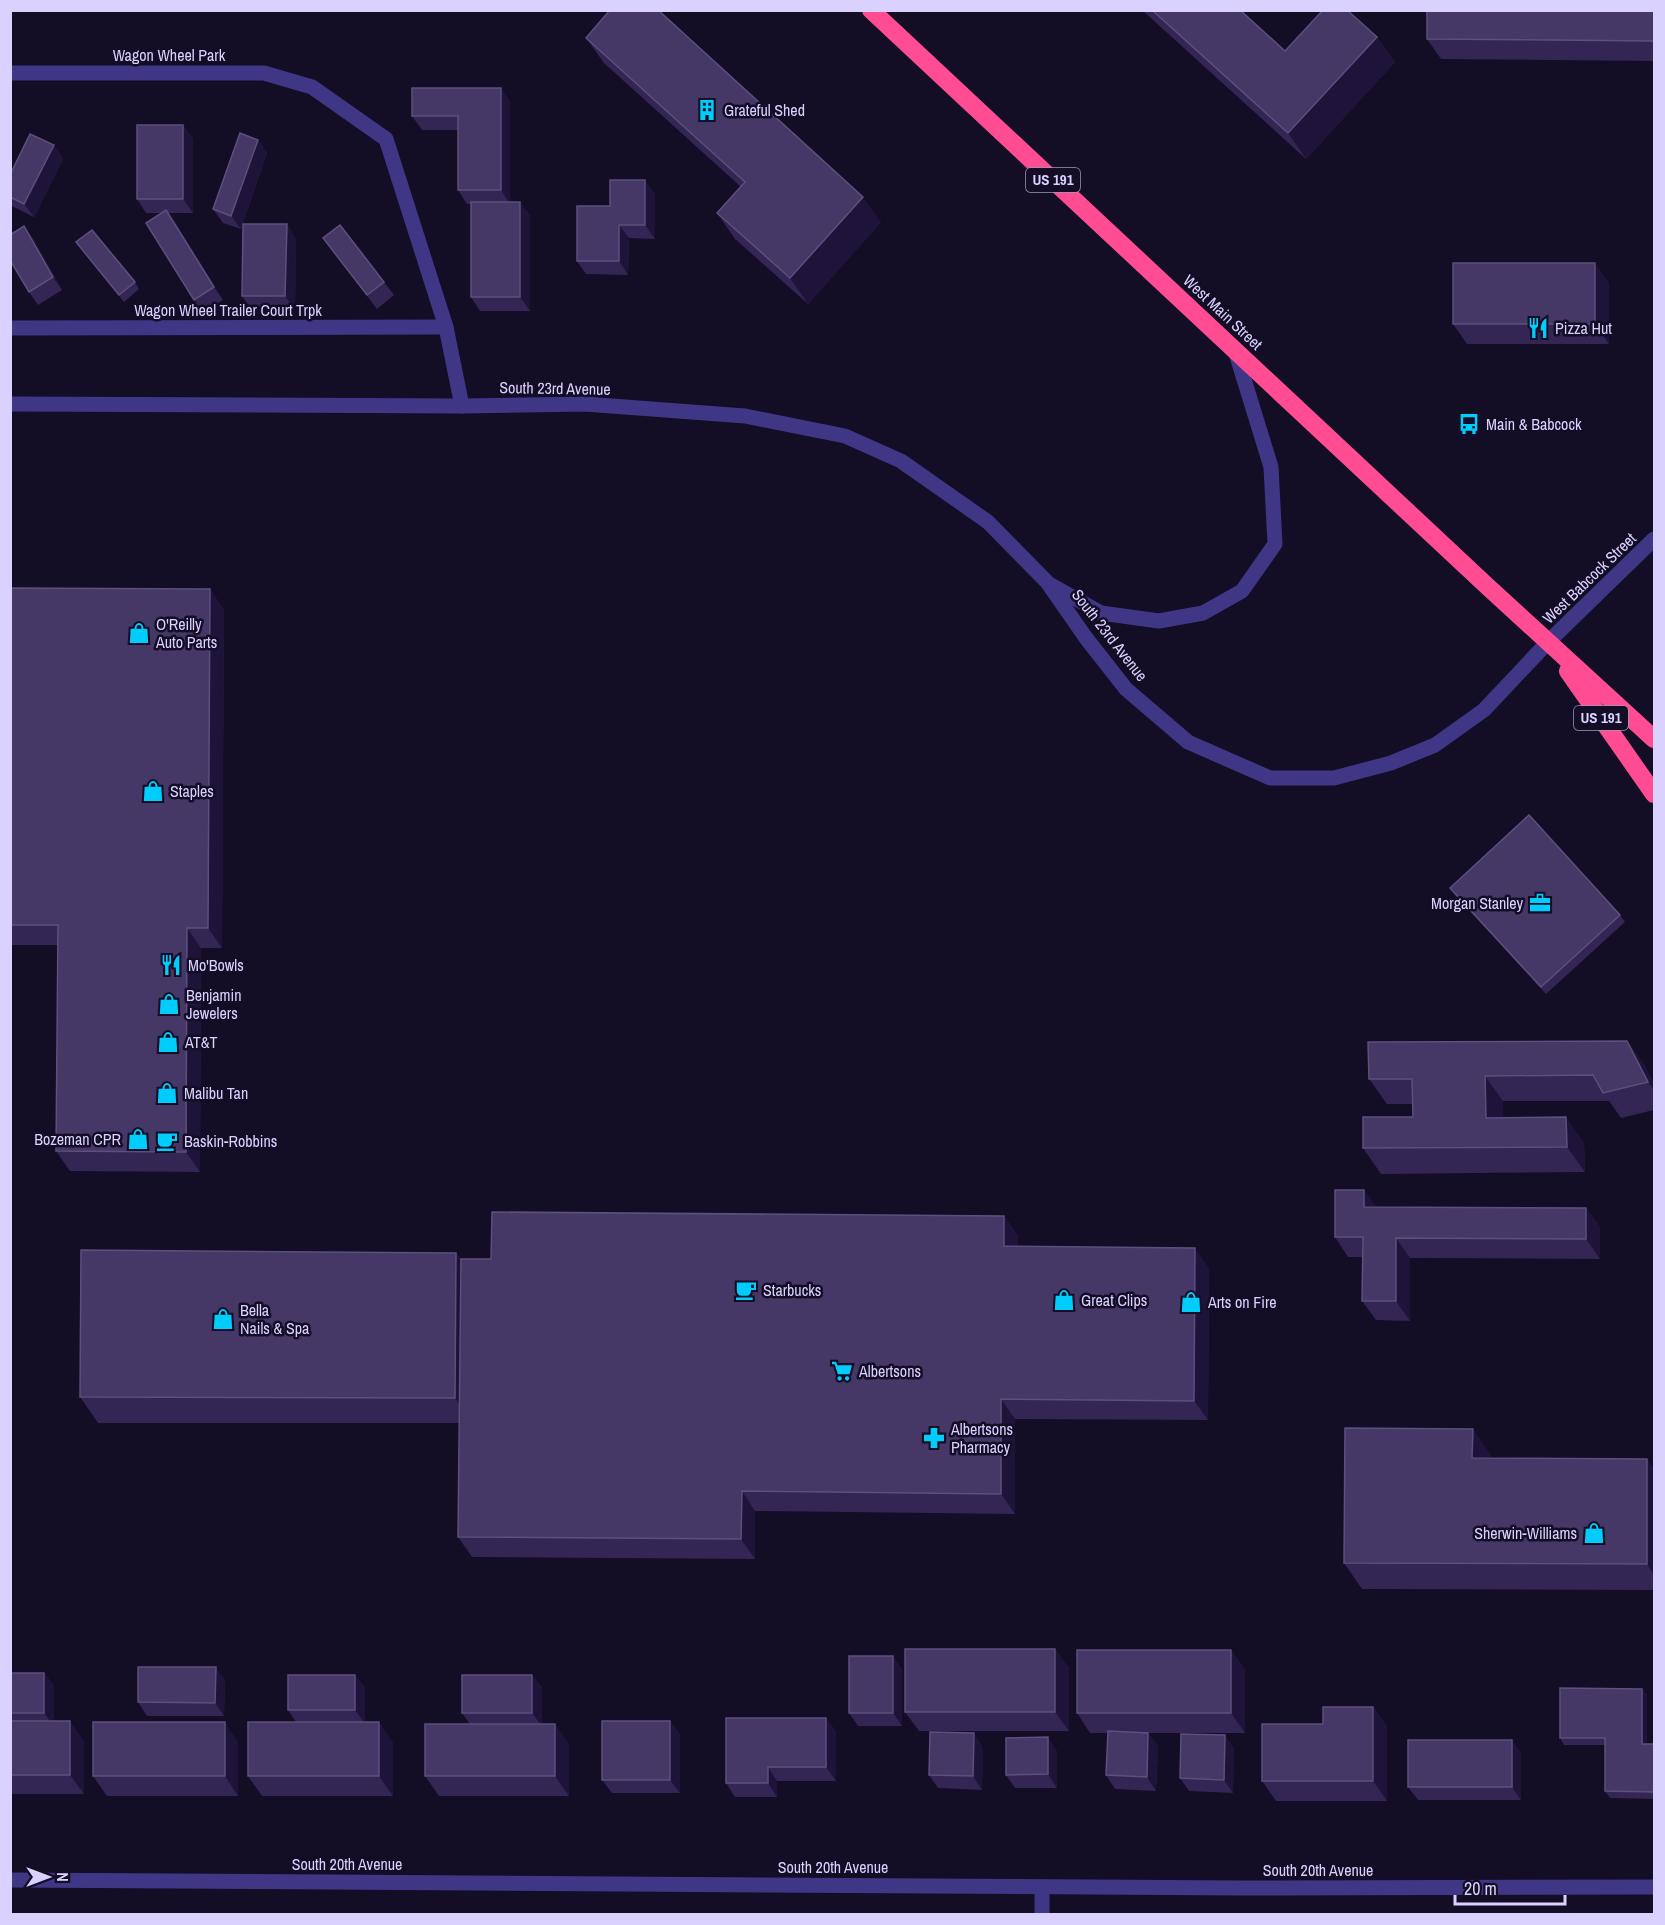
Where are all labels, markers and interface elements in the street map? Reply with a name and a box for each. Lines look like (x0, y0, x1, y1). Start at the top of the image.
street label: Wagon Wheel Park (113, 44, 226, 66)
building icon: Grateful Shed (695, 98, 719, 122)
place label: Grateful Shed (724, 99, 805, 121)
road number: US 191 (1026, 168, 1080, 192)
street label: West Main Street (1179, 269, 1268, 355)
street label: Wagon Wheel Trailer Court Trpk (134, 299, 322, 321)
restaurant icon: Pizza Hut (1526, 316, 1550, 340)
place label: Pizza Hut (1555, 317, 1612, 339)
street label: South 23rd Avenue (499, 376, 611, 400)
bus stop icon: Main & Babcock (1457, 412, 1481, 436)
place label: Main & Babcock (1486, 413, 1582, 435)
street label: West Babcock Street (1537, 527, 1641, 628)
street label: South 23rd Avenue (1067, 584, 1153, 686)
place label: O'Reilly Auto Parts (155, 613, 217, 653)
shop icon: O'Reilly Auto Parts (127, 621, 151, 645)
road number: US 191 (1574, 706, 1628, 730)
shop icon: Staples (141, 779, 165, 803)
place label: Staples (170, 780, 214, 802)
office icon: Morgan Stanley (1528, 891, 1552, 915)
place label: Morgan Stanley (1431, 892, 1523, 914)
restaurant icon: Mo'Bowls (159, 953, 183, 977)
place label: Mo'Bowls (188, 954, 244, 976)
place label: Benjamin Jewelers (186, 984, 241, 1024)
shop icon: Benjamin Jewelers (157, 992, 181, 1016)
shop icon: AT&T (156, 1030, 180, 1054)
place label: AT&T (184, 1031, 218, 1053)
shop icon: Malibu Tan (155, 1081, 179, 1105)
place label: Malibu Tan (184, 1082, 248, 1104)
shop icon: Bozeman CPR (126, 1127, 150, 1151)
place label: Bozeman CPR (34, 1128, 122, 1150)
cafe icon: Baskin-Robbins (155, 1129, 179, 1153)
place label: Baskin-Robbins (184, 1130, 277, 1152)
cafe icon: Starbucks (734, 1278, 758, 1302)
place label: Starbucks (763, 1279, 821, 1301)
shop icon: Great Clips (1052, 1288, 1076, 1312)
place label: Great Clips (1081, 1289, 1147, 1311)
shop icon: Arts on Fire (1179, 1290, 1203, 1314)
place label: Arts on Fire (1207, 1291, 1277, 1313)
place label: Bella Nails & Spa (240, 1299, 310, 1339)
shop icon: Bella Nails & Spa (211, 1307, 235, 1331)
supermarket icon: Albertsons (830, 1359, 854, 1383)
place label: Albertsons (858, 1360, 921, 1382)
place label: Albertsons Pharmacy (950, 1418, 1013, 1458)
pharmacy icon: Albertsons Pharmacy (922, 1426, 946, 1450)
shop icon: Sherwin-Williams (1582, 1521, 1606, 1545)
place label: Sherwin-Williams (1474, 1522, 1577, 1544)
north arrow (18, 1847, 78, 1907)
street label: South 20th Avenue (292, 1853, 402, 1875)
street label: South 20th Avenue (778, 1856, 888, 1878)
street label: South 20th Avenue (1263, 1859, 1373, 1881)
scale bar (1455, 1868, 1564, 1906)
text: N (52, 1872, 74, 1882)
text: 20 m (1464, 1876, 1497, 1901)

